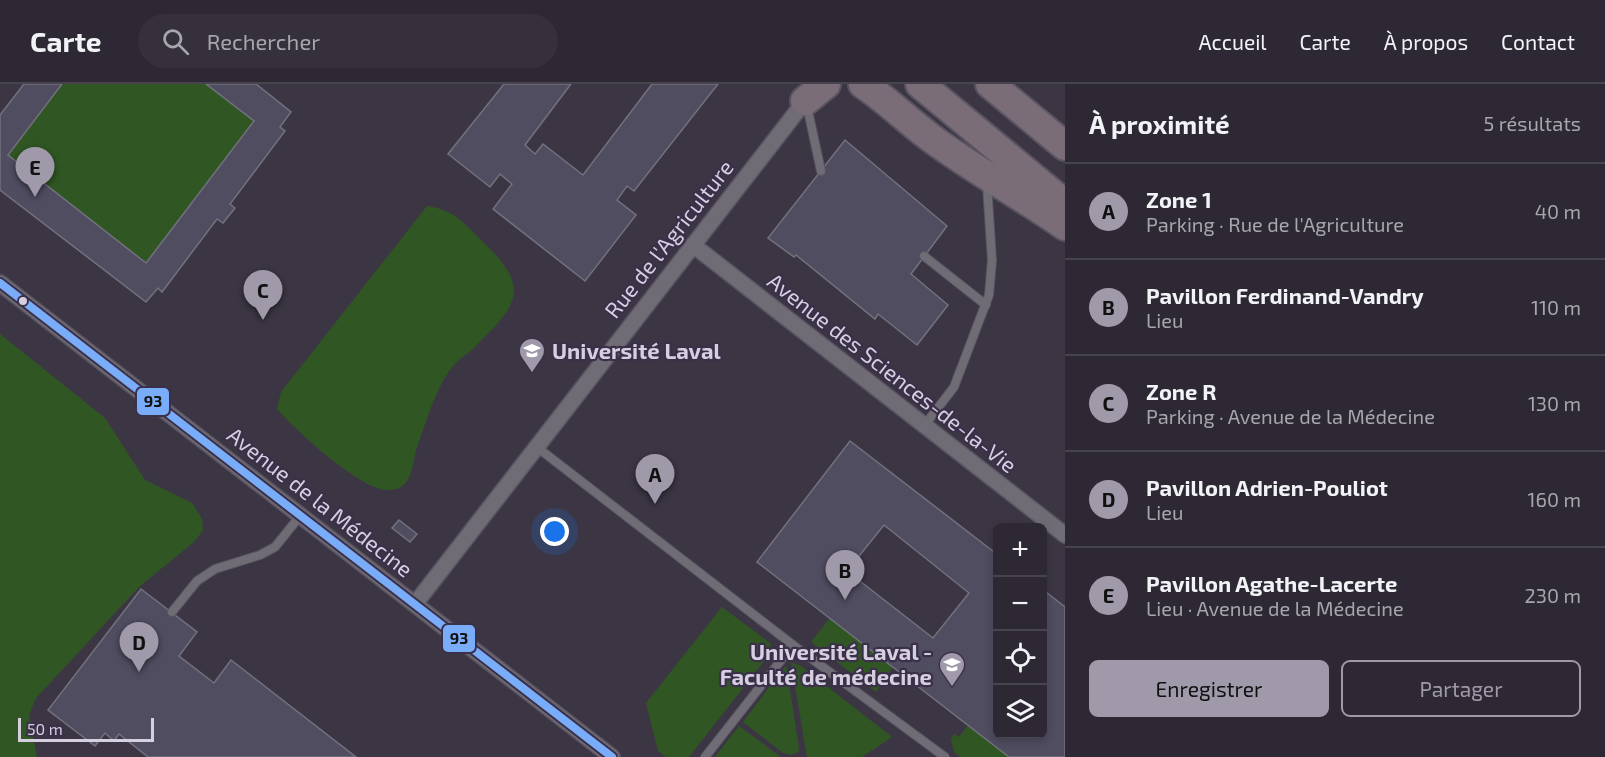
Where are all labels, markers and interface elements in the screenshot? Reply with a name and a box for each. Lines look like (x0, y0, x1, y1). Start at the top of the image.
search box (138, 14, 558, 68)
text: Carte (30, 24, 102, 58)
icon: search (159, 25, 192, 58)
text: Rechercher (207, 28, 320, 54)
text: Accueil (1198, 29, 1267, 54)
text: Carte (1300, 29, 1351, 54)
text: À propos (1384, 29, 1468, 54)
text: Contact (1501, 29, 1575, 54)
text: À proximité (1089, 108, 1230, 139)
text: 5 résultats (1484, 111, 1581, 135)
pin: E (15, 147, 54, 197)
street label: Rue de l'Agriculture (598, 154, 738, 323)
text: Zone 1 (1146, 186, 1212, 212)
text: A (1102, 199, 1115, 223)
text: 40 m (1535, 199, 1581, 223)
text: Parking · Rue de l'Agriculture (1146, 212, 1404, 236)
street label: Avenue des Sciences-de-la-Vie (763, 267, 1022, 477)
pin: C (244, 270, 282, 320)
text: Pavillon Ferdinand-Vandry (1146, 282, 1424, 308)
unlabelled marker (17, 295, 29, 307)
text: B (1102, 295, 1115, 319)
text: 110 m (1531, 295, 1581, 319)
text: Lieu (1146, 308, 1183, 332)
school or university icon: Université Laval (517, 336, 547, 374)
place label: Université Laval (552, 337, 721, 363)
text: Zone R (1146, 378, 1217, 404)
line badge: 93 (136, 387, 170, 416)
text: 93 (144, 391, 162, 410)
text: C (1103, 391, 1114, 415)
text: 130 m (1528, 391, 1581, 415)
text: Parking · Avenue de la Médecine (1146, 404, 1435, 428)
street label: Avenue de la Médecine (223, 421, 418, 582)
pin: A (636, 454, 674, 504)
text: Pavillon Adrien-Pouliot (1146, 474, 1388, 500)
text: D (1102, 487, 1115, 511)
text: 160 m (1528, 487, 1581, 511)
text: Lieu (1146, 500, 1183, 524)
your location (540, 517, 569, 546)
map controls (993, 523, 1047, 739)
button: + (993, 523, 1047, 577)
pin: B (826, 550, 864, 600)
text: Pavillon Agathe-Lacerte (1146, 570, 1397, 596)
button: − (993, 577, 1047, 631)
text: E (1103, 583, 1114, 607)
text: 230 m (1525, 583, 1581, 607)
text: Lieu · Avenue de la Médecine (1146, 596, 1404, 620)
pin: D (120, 622, 158, 672)
line badge: 93 (442, 624, 476, 653)
text: 93 (450, 628, 468, 647)
button: locate (993, 631, 1047, 685)
place label: Université Laval - Faculté de médecine (720, 638, 932, 689)
school or university icon: Université Laval - Faculté de médecine (937, 650, 967, 688)
button: Enregistrer (1089, 660, 1329, 717)
button: Partager (1341, 660, 1581, 717)
button: layers (993, 685, 1047, 739)
scale bar (18, 715, 154, 742)
text: 50 m (27, 719, 63, 738)

